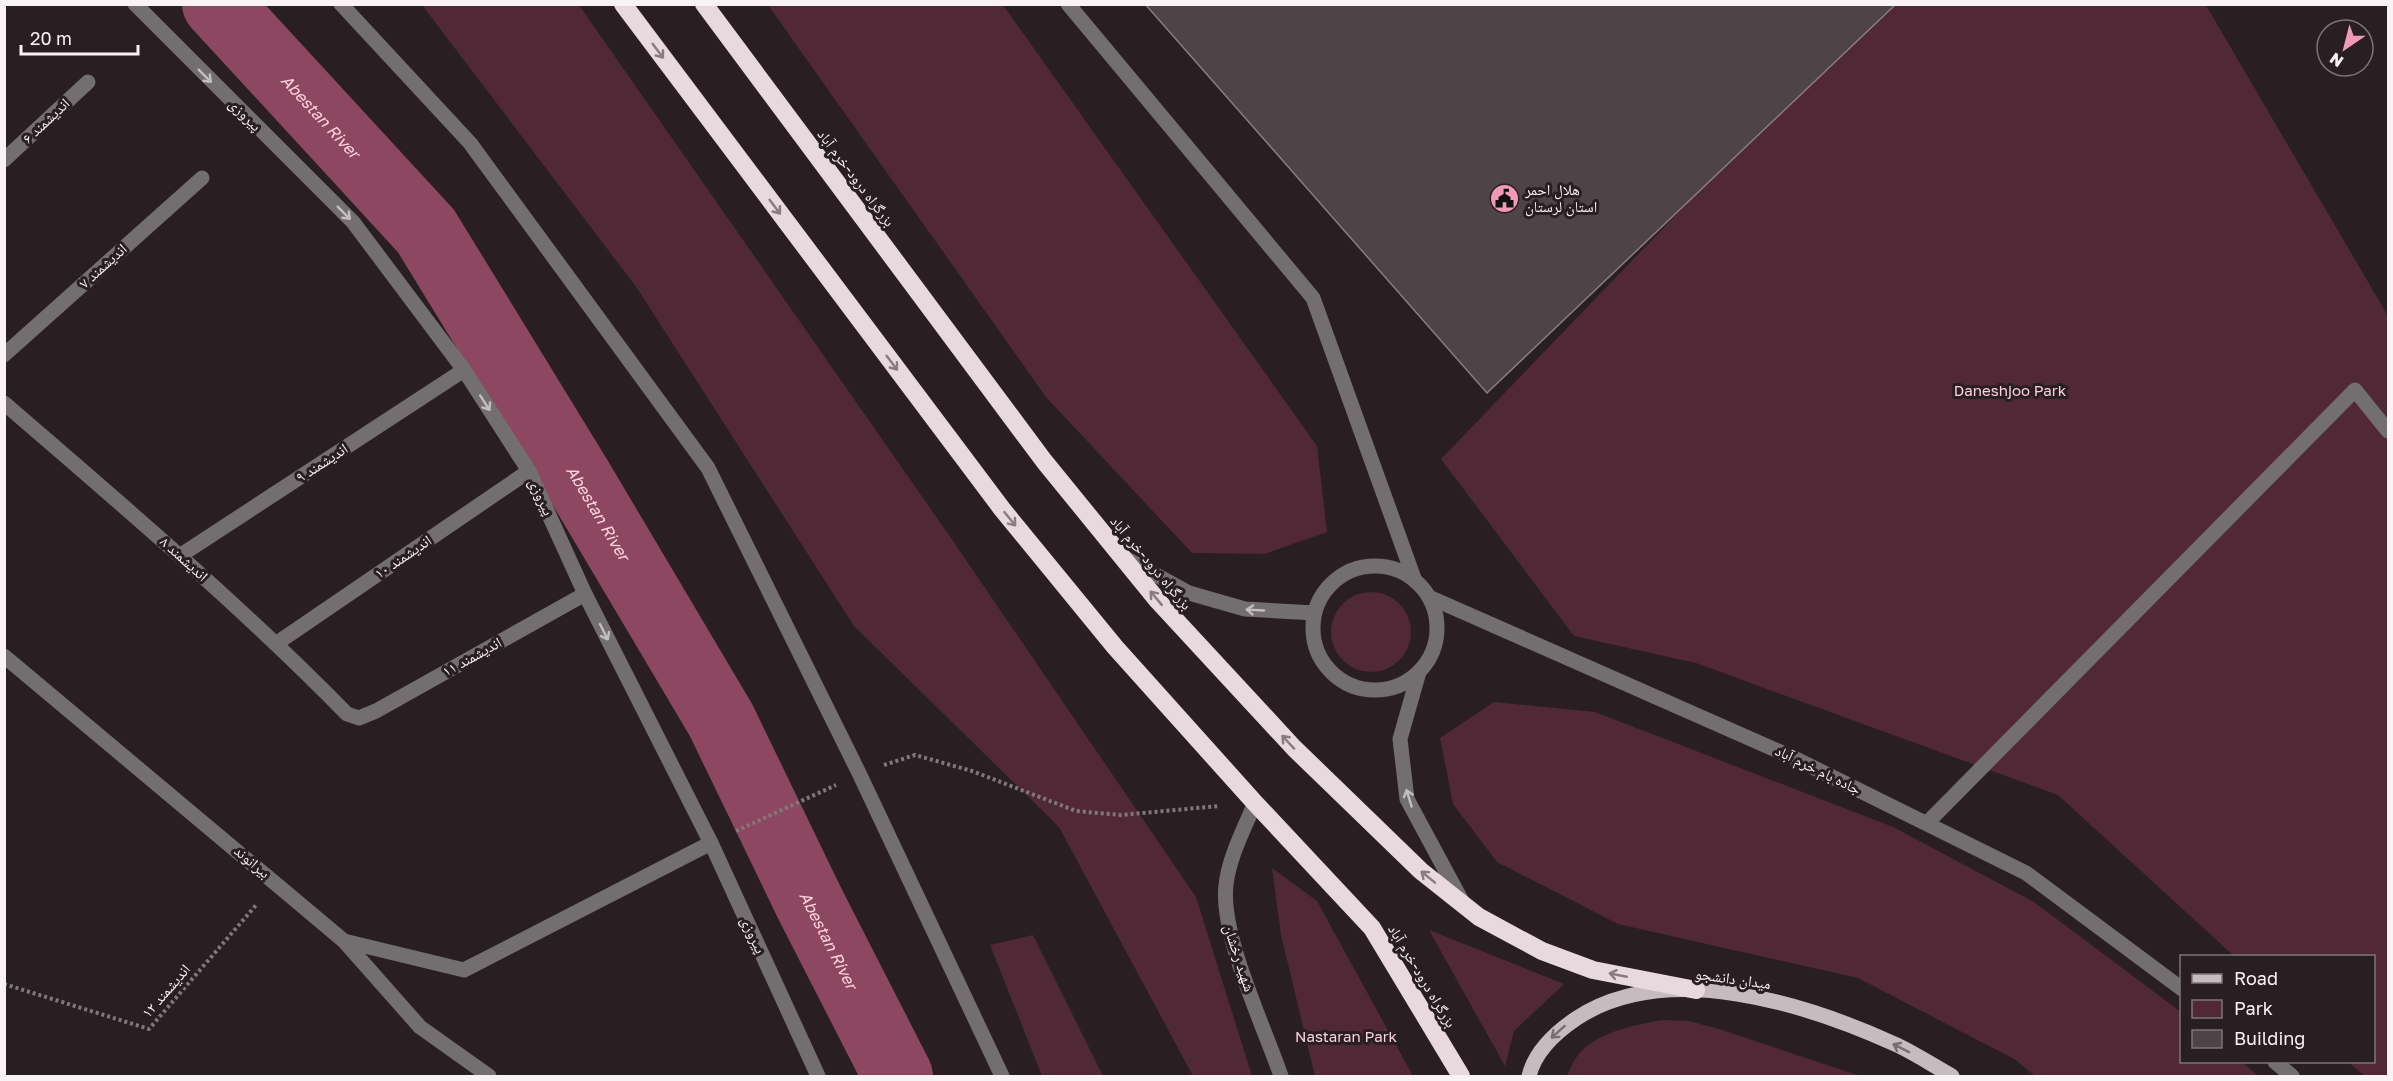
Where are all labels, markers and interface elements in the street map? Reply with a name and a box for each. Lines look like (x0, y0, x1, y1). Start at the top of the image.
scale bar (21, 18, 138, 56)
north arrow (2315, 18, 2375, 78)
text: 20 m (30, 27, 72, 49)
one-way arrow (651, 43, 664, 59)
text: N (2326, 49, 2347, 72)
one-way arrow (198, 69, 213, 84)
water label: Abestan River (277, 70, 366, 165)
street label: اندیشمند ۶ (18, 94, 73, 147)
street label: پیروزی (224, 94, 266, 136)
street label: بزرگراه درود-خرم آباد (813, 125, 899, 231)
place label: هلال احمر استان لرستان (1524, 180, 1597, 217)
public building icon: هلال احمر استان لرستان (1488, 183, 1520, 215)
one-way arrow (769, 199, 781, 215)
one-way arrow (337, 206, 352, 220)
street label: اندیشمند ۷ (75, 239, 130, 292)
one-way arrow (885, 355, 898, 371)
park label: Daneshjoo Park (1954, 381, 2067, 399)
one-way arrow (480, 394, 492, 411)
street label: اندیشمند ۹ (292, 439, 351, 486)
water label: Abestan River (562, 462, 635, 567)
street label: پیروزی (524, 475, 558, 519)
one-way arrow (1003, 510, 1016, 526)
street label: بزرگراه درود-خرم آباد (1106, 512, 1196, 614)
street label: اندیشمند ۱۰ (371, 531, 434, 582)
street label: اندیشمند ۸ (157, 532, 212, 585)
one-way arrow (1149, 591, 1163, 606)
one-way arrow (1246, 604, 1266, 615)
one-way arrow (599, 622, 610, 640)
street label: اندیشمند ۱۱ (439, 633, 504, 680)
one-way arrow (1281, 734, 1295, 749)
street label: جاده بام خرم آباد (1772, 741, 1865, 800)
one-way arrow (1403, 789, 1414, 808)
street label: بیرانوند (230, 841, 274, 882)
one-way arrow (1421, 870, 1437, 883)
water label: Abestan River (796, 888, 863, 995)
street label: پیروزی (736, 913, 770, 957)
street label: بزرگراه درود-خرم آباد (1383, 921, 1461, 1031)
street label: شهید رخشان (1219, 922, 1259, 994)
legend (2180, 955, 2375, 1063)
street label: اندیشمند ۱۲ (137, 960, 193, 1021)
street label: میدان دانشجو (1694, 964, 1772, 994)
text: Road (2234, 967, 2278, 989)
one-way arrow (1609, 969, 1628, 980)
text: Park (2234, 997, 2273, 1019)
one-way arrow (1551, 1025, 1566, 1039)
park label: Nastaran Park (1295, 1027, 1397, 1045)
text: Building (2234, 1027, 2305, 1049)
one-way arrow (1893, 1042, 1911, 1053)

